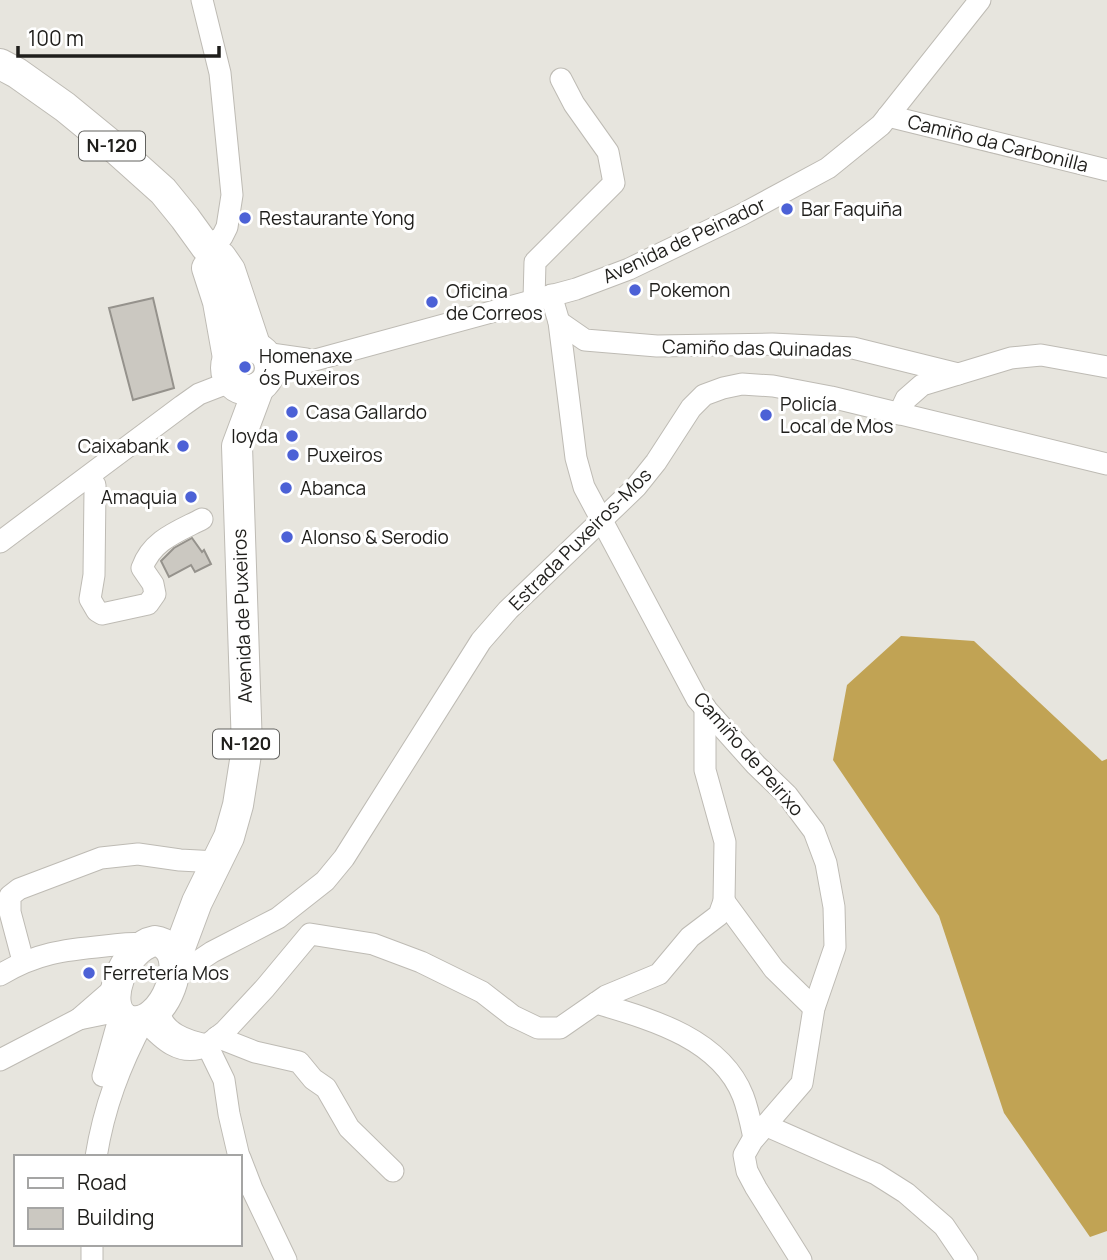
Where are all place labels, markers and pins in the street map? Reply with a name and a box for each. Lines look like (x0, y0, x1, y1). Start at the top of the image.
place label: Bar Faquiña (801, 196, 902, 222)
marker: Bar Faquiña (779, 201, 795, 217)
place label: Restaurante Yong (259, 205, 415, 231)
marker: Restaurante Yong (237, 210, 253, 226)
place label: Pokemon (649, 277, 730, 303)
place label: Oficina de Correos (446, 278, 543, 326)
marker: Pokemon (627, 282, 643, 298)
marker: Oficina de Correos (424, 294, 440, 310)
place label: Homenaxe ós Puxeiros (259, 343, 360, 391)
marker: Homenaxe ós Puxeiros (237, 359, 253, 375)
place label: Policía Local de Mos (780, 391, 893, 439)
place label: Casa Gallardo (306, 399, 427, 425)
marker: Casa Gallardo (284, 404, 300, 420)
marker: Policía Local de Mos (758, 407, 774, 423)
place label: loyda (231, 423, 278, 449)
marker: loyda (284, 428, 300, 444)
place label: Caixabank (78, 433, 170, 459)
marker: Caixabank (175, 438, 191, 454)
place label: Puxeiros (307, 442, 383, 468)
marker: Puxeiros (285, 447, 301, 463)
place label: Abanca (300, 475, 366, 501)
marker: Abanca (278, 480, 294, 496)
place label: Amaquia (101, 484, 177, 510)
marker: Amaquia (183, 489, 199, 505)
place label: Alonso & Serodio (301, 524, 449, 550)
marker: Alonso & Serodio (279, 529, 295, 545)
place label: Ferretería Mos (103, 960, 229, 986)
marker: Ferretería Mos (81, 965, 97, 981)

